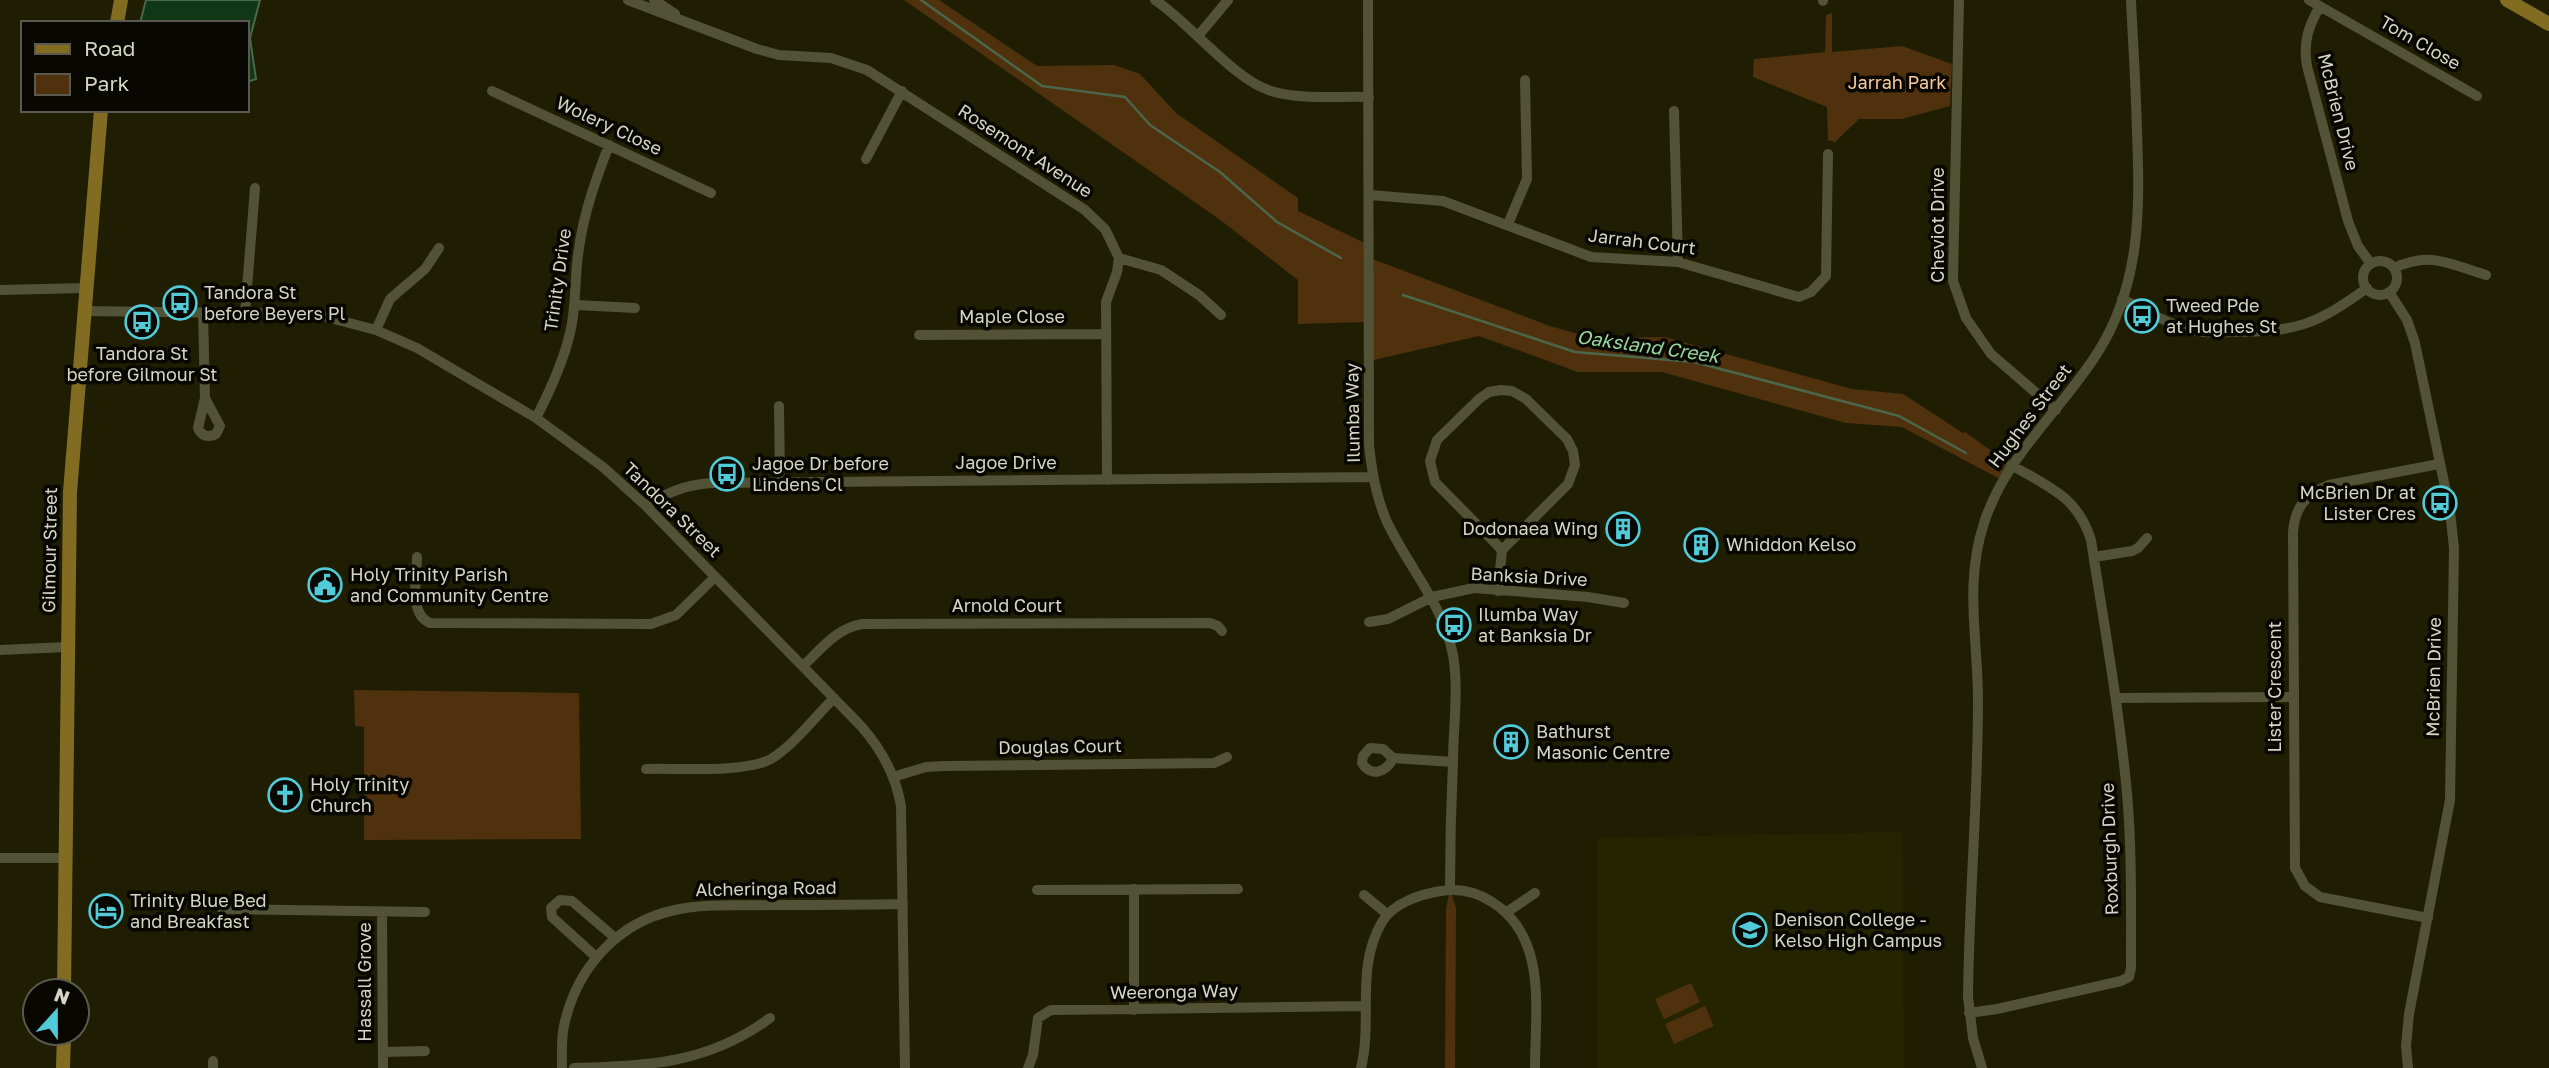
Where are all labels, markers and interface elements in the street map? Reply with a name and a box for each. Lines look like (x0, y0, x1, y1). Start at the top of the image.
street label: Tom Close (2376, 10, 2465, 74)
legend (21, 21, 248, 112)
text: Road (84, 35, 135, 61)
street label: McBrien Drive (2314, 51, 2364, 173)
text: Park (84, 70, 130, 96)
park label: Jarrah Park (1848, 71, 1946, 93)
street label: Wolery Close (553, 91, 666, 159)
street label: Rosemont Avenue (954, 99, 1097, 202)
street label: Cheviot Drive (1926, 167, 1948, 283)
street label: Jarrah Court (1587, 223, 1697, 259)
street label: Trinity Drive (539, 227, 575, 333)
place label: Tandora St before Beyers Pl (204, 281, 345, 324)
bus stop icon: Tandora St before Beyers Pl (161, 284, 199, 322)
place label: Tweed Pde at Hughes St (2166, 294, 2277, 337)
bus stop icon: Tweed Pde at Hughes St (2123, 297, 2161, 335)
bus stop icon: Tandora St before Gilmour St (123, 303, 161, 341)
street label: Maple Close (959, 305, 1065, 327)
water label: Oaksland Creek (1575, 324, 1723, 367)
place label: Tandora St before Gilmour St (66, 342, 218, 385)
street label: Hughes Street (1983, 359, 2075, 472)
street label: Ilumba Way (1340, 363, 1364, 463)
street label: Jagoe Drive (955, 451, 1057, 473)
place label: Jagoe Dr before Lindens Cl (752, 452, 889, 495)
bus stop icon: Jagoe Dr before Lindens Cl (708, 455, 746, 493)
street label: Tandora Street (619, 457, 726, 561)
place label: McBrien Dr at Lister Cres (2299, 481, 2416, 524)
bus stop icon: McBrien Dr at Lister Cres (2421, 484, 2459, 522)
street label: Gilmour Street (37, 487, 61, 613)
building icon: Dodonaea Wing (1604, 510, 1642, 548)
place label: Dodonaea Wing (1462, 517, 1598, 539)
building icon: Whiddon Kelso (1682, 526, 1720, 564)
place label: Whiddon Kelso (1726, 533, 1856, 555)
street label: Banksia Drive (1470, 562, 1588, 590)
place label: Holy Trinity Parish and Community Centre (350, 563, 549, 606)
public building icon: Holy Trinity Parish and Community Centre (306, 566, 344, 604)
street label: Arnold Court (952, 594, 1062, 616)
place label: Ilumba Way at Banksia Dr (1478, 603, 1592, 646)
bus stop icon: Ilumba Way at Banksia Dr (1435, 606, 1473, 644)
street label: McBrien Drive (2421, 617, 2445, 737)
street label: Lister Crescent (2263, 621, 2285, 753)
place label: Bathurst Masonic Centre (1536, 720, 1670, 763)
building icon: Bathurst Masonic Centre (1492, 723, 1530, 761)
street label: Douglas Court (998, 734, 1122, 758)
place label: Holy Trinity Church (310, 773, 409, 816)
church icon: Holy Trinity Church (266, 776, 304, 814)
street label: Roxburgh Drive (2096, 782, 2122, 916)
street label: Alcheringa Road (695, 876, 837, 900)
place label: Trinity Blue Bed and Breakfast (130, 889, 267, 932)
hotel icon: Trinity Blue Bed and Breakfast (87, 892, 125, 930)
place label: Denison College - Kelso High Campus (1774, 908, 1942, 951)
school or university icon: Denison College - Kelso High Campus (1731, 911, 1769, 949)
street label: Hassall Grove (353, 922, 375, 1042)
north arrow (21, 977, 91, 1047)
street label: Weeronga Way (1110, 979, 1238, 1003)
text: N (51, 982, 73, 1009)

